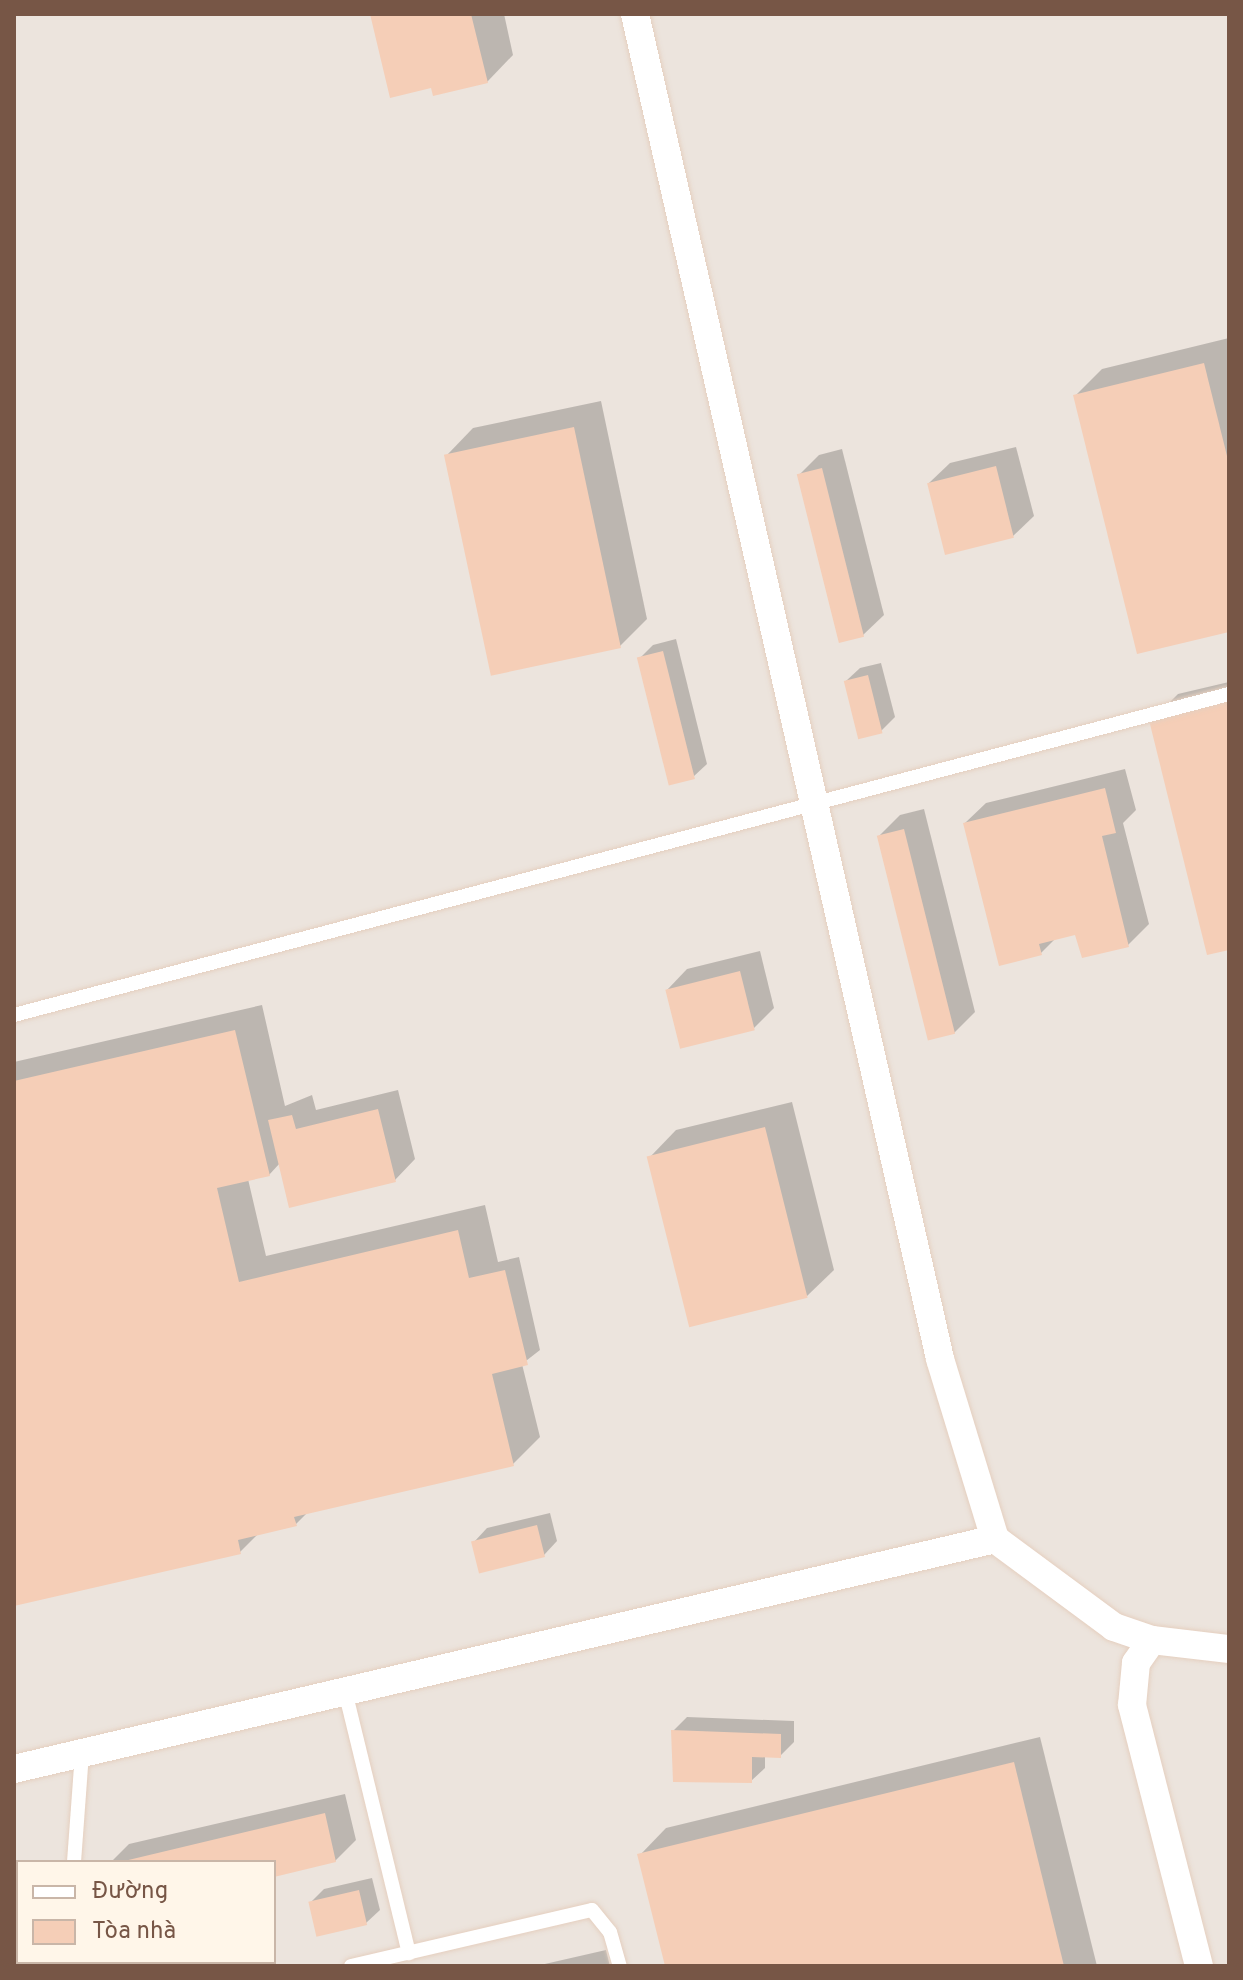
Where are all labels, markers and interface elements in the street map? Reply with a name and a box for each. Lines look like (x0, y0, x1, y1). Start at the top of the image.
legend (16, 1860, 276, 1964)
text: Đường (92, 1877, 168, 1907)
text: Tòa nhà (92, 1917, 176, 1947)

